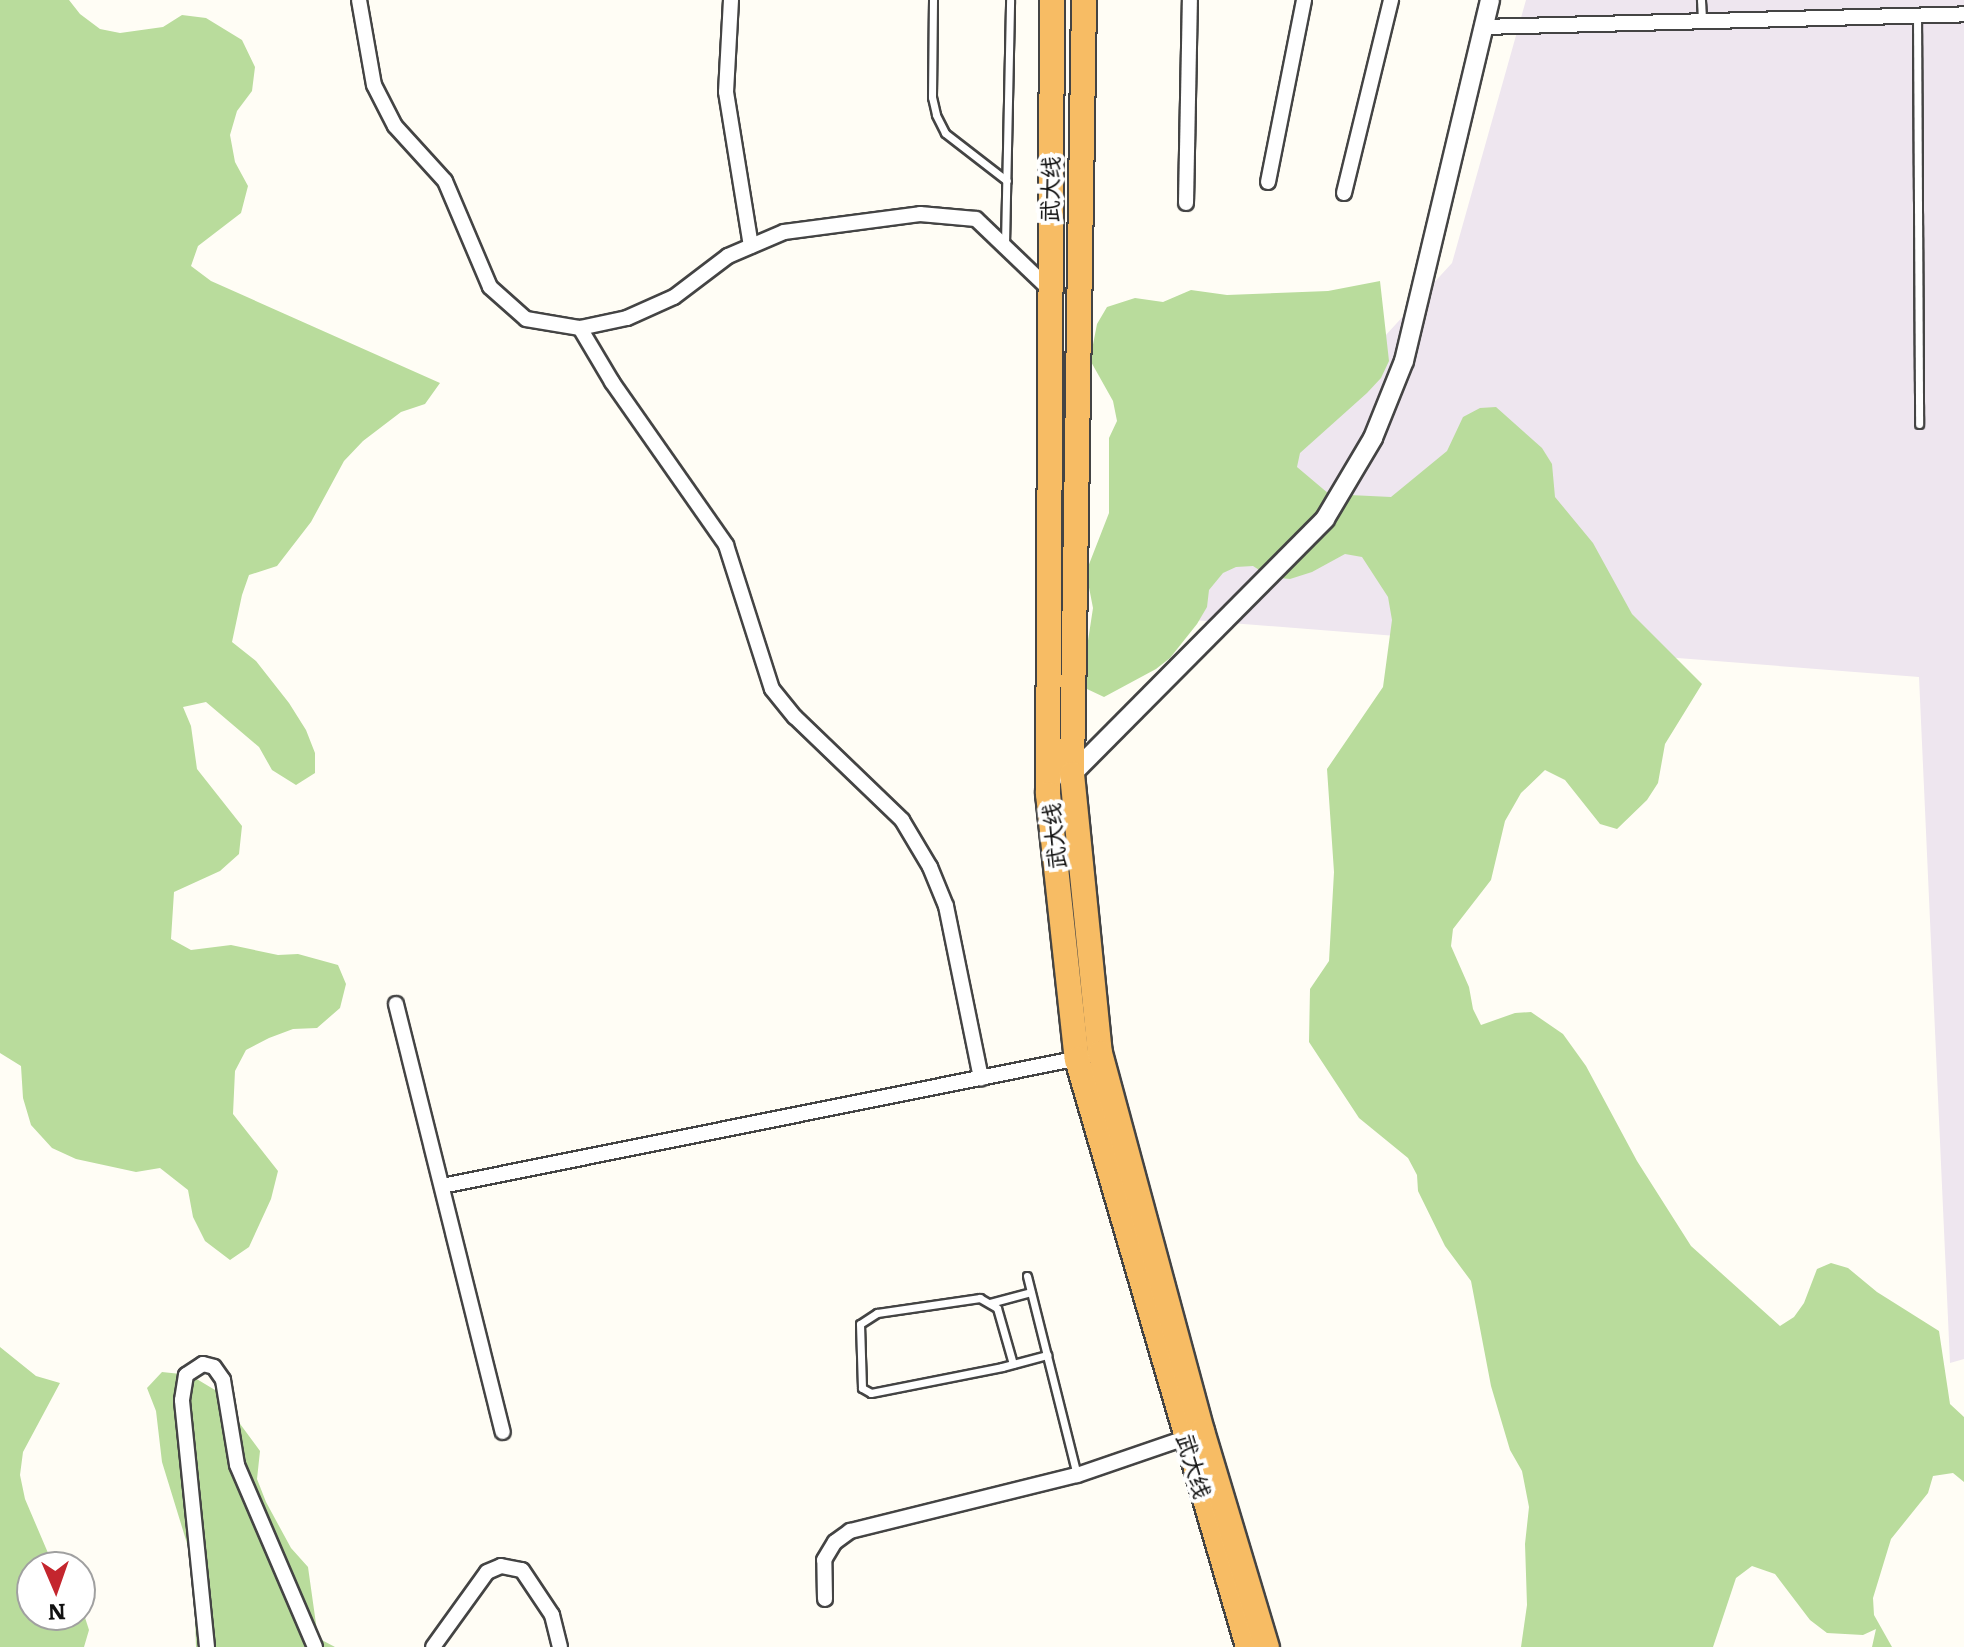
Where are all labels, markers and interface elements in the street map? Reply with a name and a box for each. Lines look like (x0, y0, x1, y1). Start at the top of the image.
street label: 武大线 (1035, 156, 1063, 222)
street label: 武大线 (1036, 802, 1070, 870)
street label: 武大线 (1173, 1431, 1217, 1501)
north arrow (16, 1551, 96, 1631)
text: N (47, 1597, 67, 1630)

